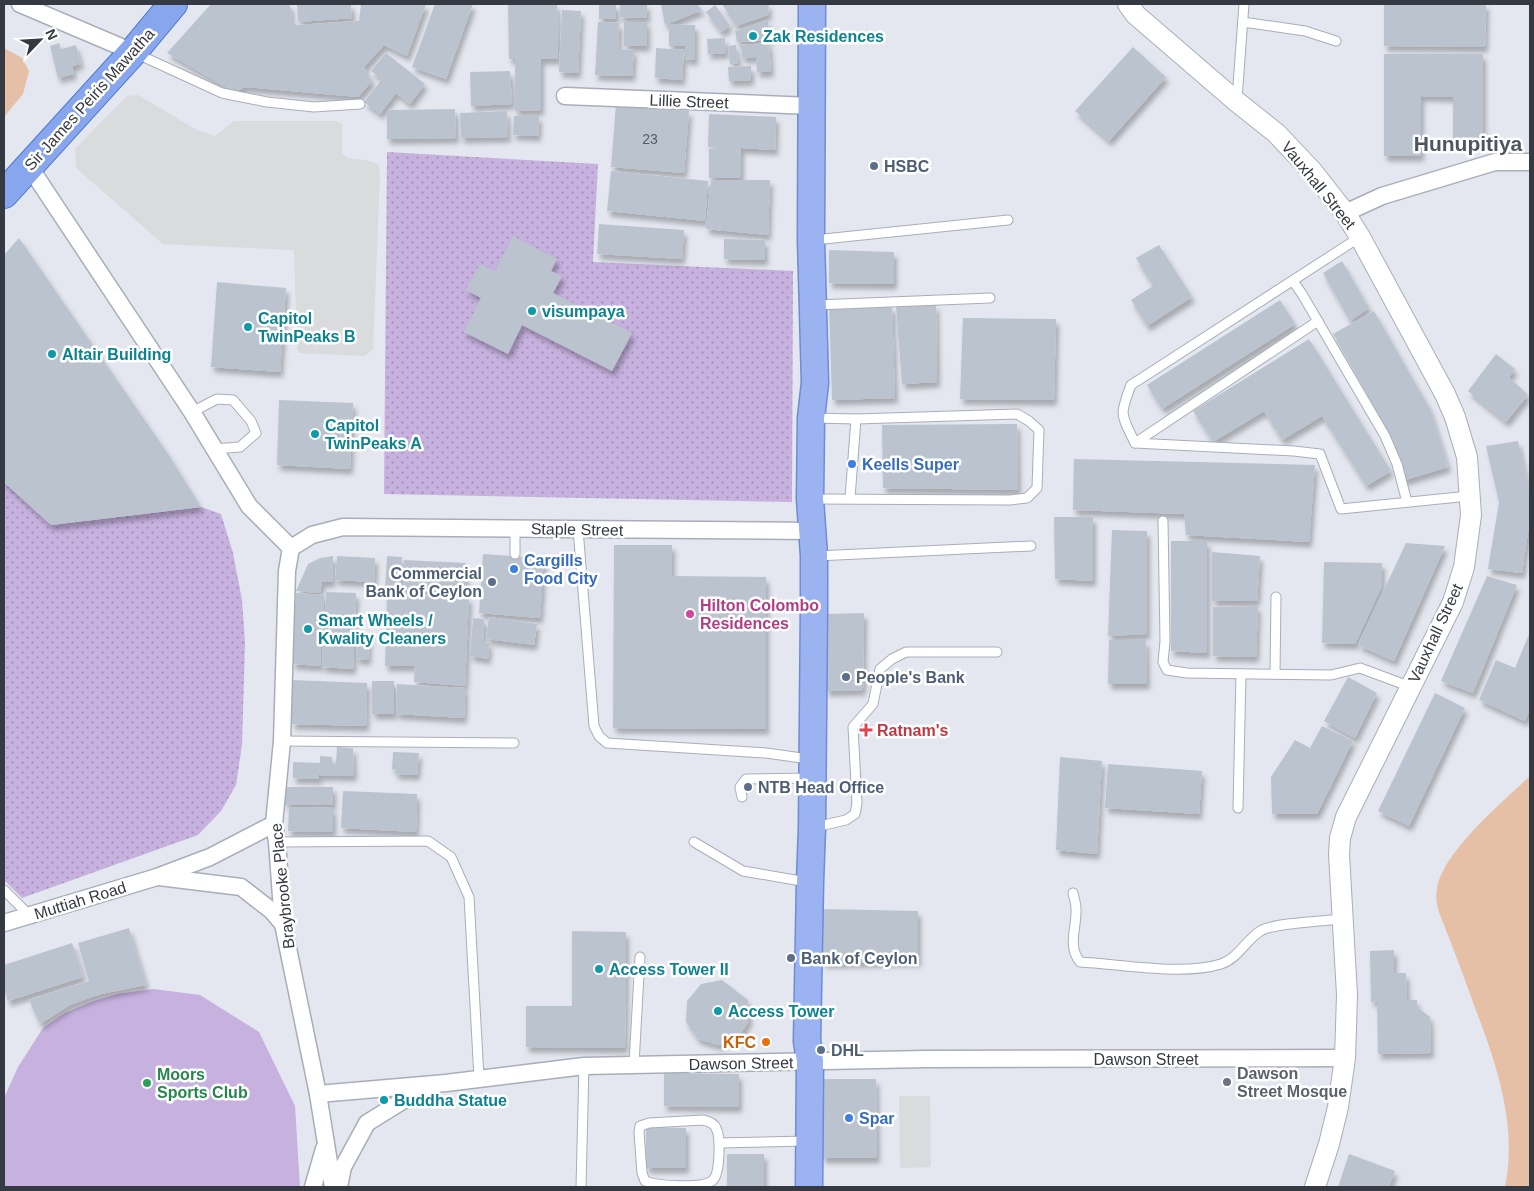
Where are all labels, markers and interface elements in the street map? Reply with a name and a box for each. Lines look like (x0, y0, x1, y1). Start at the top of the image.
north arrow (15, 15, 65, 65)
street label: Sir James Peiris Mawatha (21, 25, 158, 174)
text: N (42, 27, 61, 42)
place label: Zak Residences (763, 28, 884, 45)
marker: Zak Residences (747, 30, 759, 42)
street label: Lillie Street (649, 92, 729, 111)
house number: 23 (642, 131, 658, 147)
district label: Hunupitiya (1414, 132, 1523, 155)
street label: Vauxhall Street (1278, 138, 1359, 233)
place label: HSBC (884, 158, 930, 175)
marker: HSBC (868, 160, 880, 172)
place label: visumpaya (542, 303, 625, 320)
marker: visumpaya (526, 305, 538, 317)
place label: Capitol TwinPeaks B (258, 310, 356, 345)
marker: Capitol TwinPeaks B (242, 321, 254, 333)
place label: Altair Building (62, 346, 171, 363)
marker: Altair Building (46, 348, 58, 360)
place label: Capitol TwinPeaks A (325, 417, 422, 452)
marker: Capitol TwinPeaks A (309, 428, 321, 440)
place label: Keells Super (862, 456, 959, 473)
marker: Keells Super (846, 458, 858, 470)
street label: Staple Street (531, 520, 624, 539)
place label: Cargills Food City (524, 552, 598, 587)
marker: Cargills Food City (508, 563, 520, 575)
place label: Commercial Bank of Ceylon (366, 565, 482, 600)
marker: Commercial Bank of Ceylon (486, 576, 498, 588)
street label: Vauxhall Street (1405, 580, 1466, 685)
place label: Hilton Colombo Residences (700, 597, 819, 632)
marker: Hilton Colombo Residences (684, 608, 696, 620)
place label: Smart Wheels / Kwality Cleaners (318, 612, 446, 647)
marker: Smart Wheels / Kwality Cleaners (302, 623, 314, 635)
place label: People's Bank (856, 669, 965, 686)
marker: People's Bank (840, 671, 852, 683)
place label: Ratnam's (877, 722, 948, 739)
marker: Ratnam's (859, 723, 873, 737)
place label: NTB Head Office (758, 779, 884, 796)
marker: NTB Head Office (742, 781, 754, 793)
street label: Braybrooke Place (267, 822, 298, 950)
street label: Muttiah Road (32, 878, 128, 923)
place label: Bank of Ceylon (801, 950, 917, 967)
marker: Bank of Ceylon (785, 952, 797, 964)
place label: Access Tower II (609, 961, 729, 978)
marker: Access Tower II (593, 963, 605, 975)
place label: Access Tower (728, 1003, 834, 1020)
marker: Access Tower (712, 1005, 724, 1017)
place label: KFC (723, 1034, 756, 1051)
marker: KFC (760, 1036, 772, 1048)
place label: DHL (831, 1042, 864, 1059)
marker: DHL (815, 1044, 827, 1056)
street label: Dawson Street (1094, 1051, 1199, 1068)
street label: Dawson Street (688, 1054, 794, 1073)
place label: Dawson Street Mosque (1237, 1065, 1347, 1100)
place label: Moors Sports Club (157, 1066, 248, 1101)
marker: Dawson Street Mosque (1221, 1076, 1233, 1088)
marker: Moors Sports Club (141, 1077, 153, 1089)
place label: Buddha Statue (394, 1092, 507, 1109)
marker: Buddha Statue (378, 1094, 390, 1106)
place label: Spar (859, 1110, 895, 1127)
marker: Spar (843, 1112, 855, 1124)

